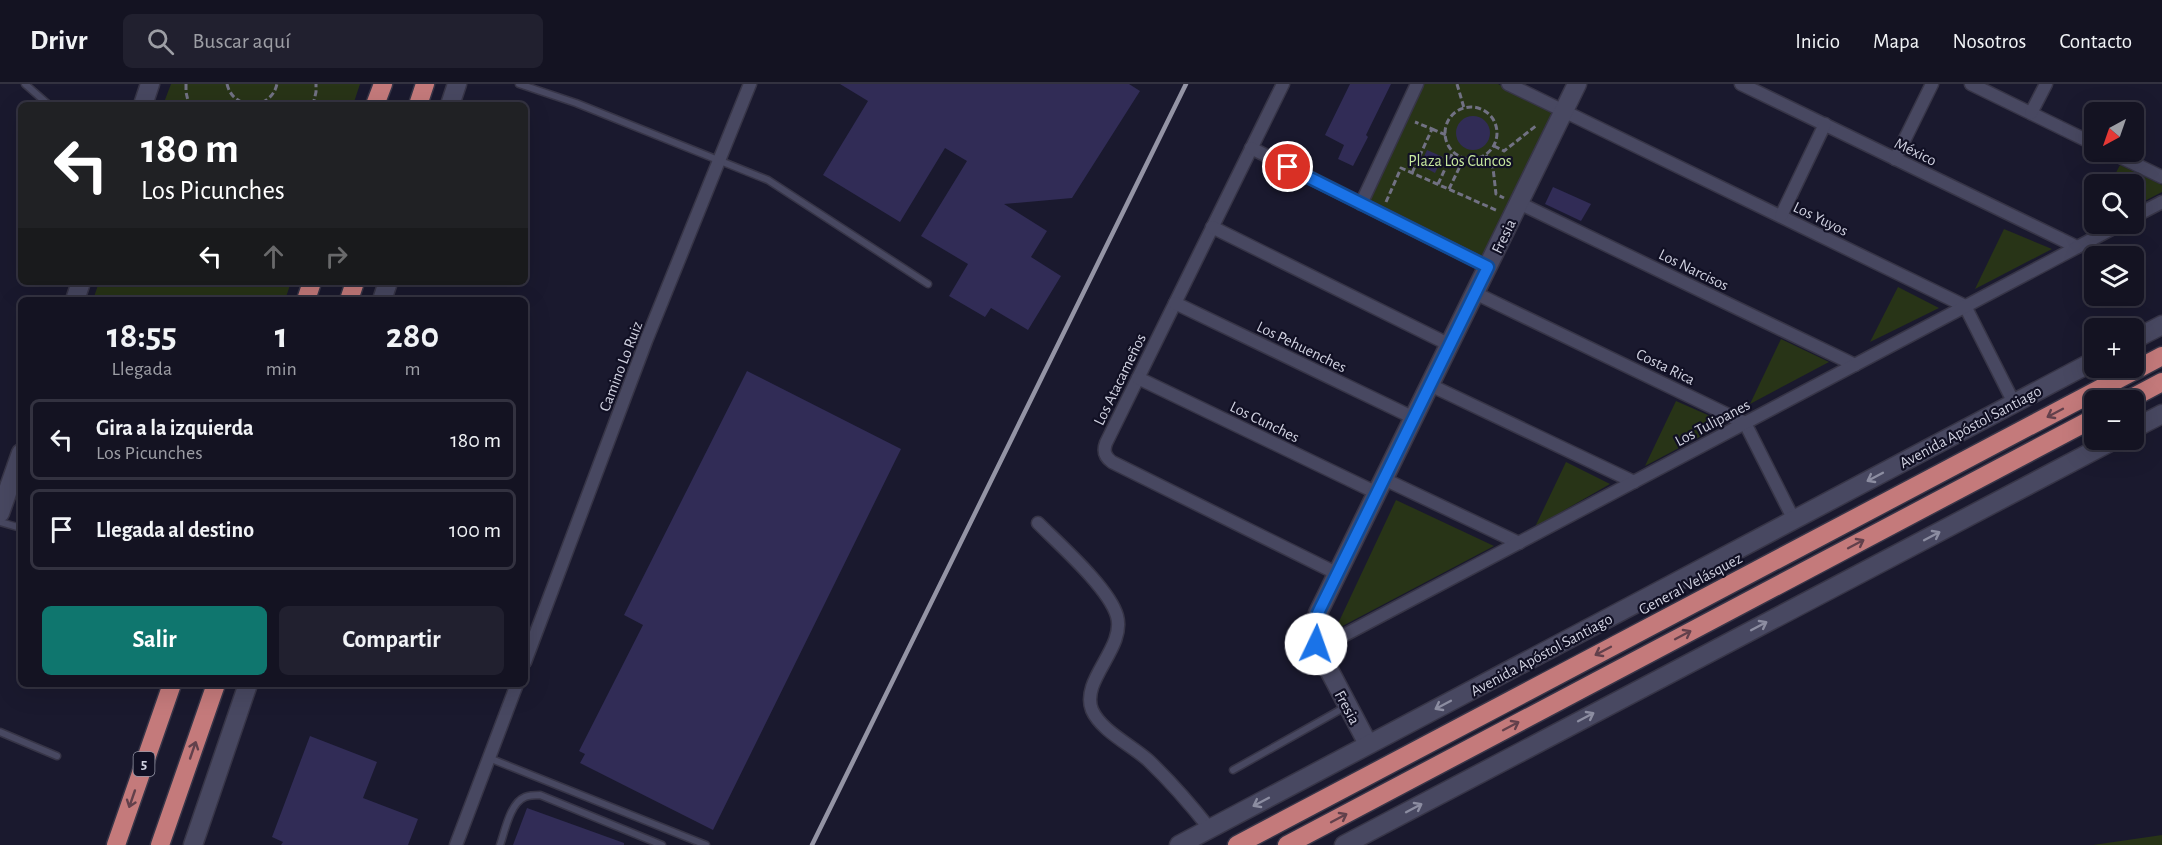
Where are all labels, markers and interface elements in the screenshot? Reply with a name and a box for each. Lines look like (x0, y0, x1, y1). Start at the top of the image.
search box (123, 14, 543, 68)
icon: search (144, 25, 177, 58)
text: Drivr (30, 27, 87, 55)
text: Buscar aquí (192, 30, 291, 52)
text: Inicio (1795, 31, 1840, 52)
text: Mapa (1873, 31, 1920, 52)
text: Nosotros (1953, 31, 2026, 52)
text: Contacto (2059, 31, 2132, 52)
north arrow (2084, 102, 2144, 162)
map controls (2084, 102, 2144, 450)
icon: left (42, 126, 120, 204)
text: 180 m (141, 128, 239, 170)
street label: México (1892, 135, 1939, 169)
pin (1262, 141, 1313, 192)
icon: arrive (1271, 150, 1304, 183)
park label: Plaza Los Cuncos (1408, 153, 1512, 169)
button: search (2084, 174, 2144, 234)
text: Los Picunches (141, 177, 285, 204)
street label: Los Yuyos (1790, 199, 1850, 240)
street label: Fresia (1489, 217, 1519, 256)
icon: left (194, 240, 227, 273)
icon: ahead (257, 240, 290, 273)
icon: right (320, 240, 353, 273)
street label: Los Narcisos (1656, 246, 1731, 294)
button: layers (2084, 246, 2144, 306)
text: 18:55 (107, 318, 177, 354)
text: 1 (275, 318, 288, 354)
text: 280 (386, 318, 439, 354)
street label: Los Pehuenches (1254, 318, 1349, 376)
button: + (2084, 318, 2144, 378)
street label: Camino Lo Ruiz (596, 319, 646, 414)
street label: Los Atacameños (1091, 331, 1149, 428)
street label: Costa Rica (1634, 346, 1697, 388)
text: Llegada (112, 359, 172, 379)
text: min (266, 359, 297, 379)
text: m (404, 359, 420, 379)
street label: Avenida Apóstol Santiago (1897, 383, 2044, 471)
button: − (2084, 390, 2144, 450)
street label: Los Tulipanes (1672, 396, 1753, 449)
street label: Los Cunches (1227, 398, 1302, 446)
one-way arrow (2046, 408, 2064, 419)
text: Gira a la izquierda (96, 417, 254, 439)
icon: left (45, 423, 78, 456)
text: 180 m (450, 429, 501, 451)
text: Los Picunches (96, 443, 203, 463)
one-way arrow (1867, 472, 1885, 483)
icon: arrive (45, 513, 78, 546)
text: Llegada al destino (96, 519, 254, 541)
text: 100 m (449, 519, 501, 541)
one-way arrow (1923, 529, 1941, 541)
one-way arrow (1847, 538, 1864, 550)
street label: General Velásquez (1636, 550, 1745, 618)
button: Salir (42, 606, 267, 675)
button: Compartir (279, 606, 504, 675)
street label: Avenida Apóstol Santiago (1468, 611, 1615, 699)
position arrow (1284, 612, 1348, 676)
one-way arrow (1750, 620, 1767, 632)
one-way arrow (1674, 629, 1692, 640)
one-way arrow (1595, 646, 1613, 657)
street label: Fresia (1332, 688, 1363, 727)
one-way arrow (1435, 699, 1452, 711)
one-way arrow (1577, 711, 1595, 722)
one-way arrow (1502, 720, 1519, 732)
one-way arrow (188, 741, 199, 760)
road number: 5 (134, 752, 154, 776)
one-way arrow (126, 789, 137, 808)
one-way arrow (1252, 796, 1270, 808)
one-way arrow (1405, 802, 1422, 814)
one-way arrow (1330, 812, 1347, 824)

